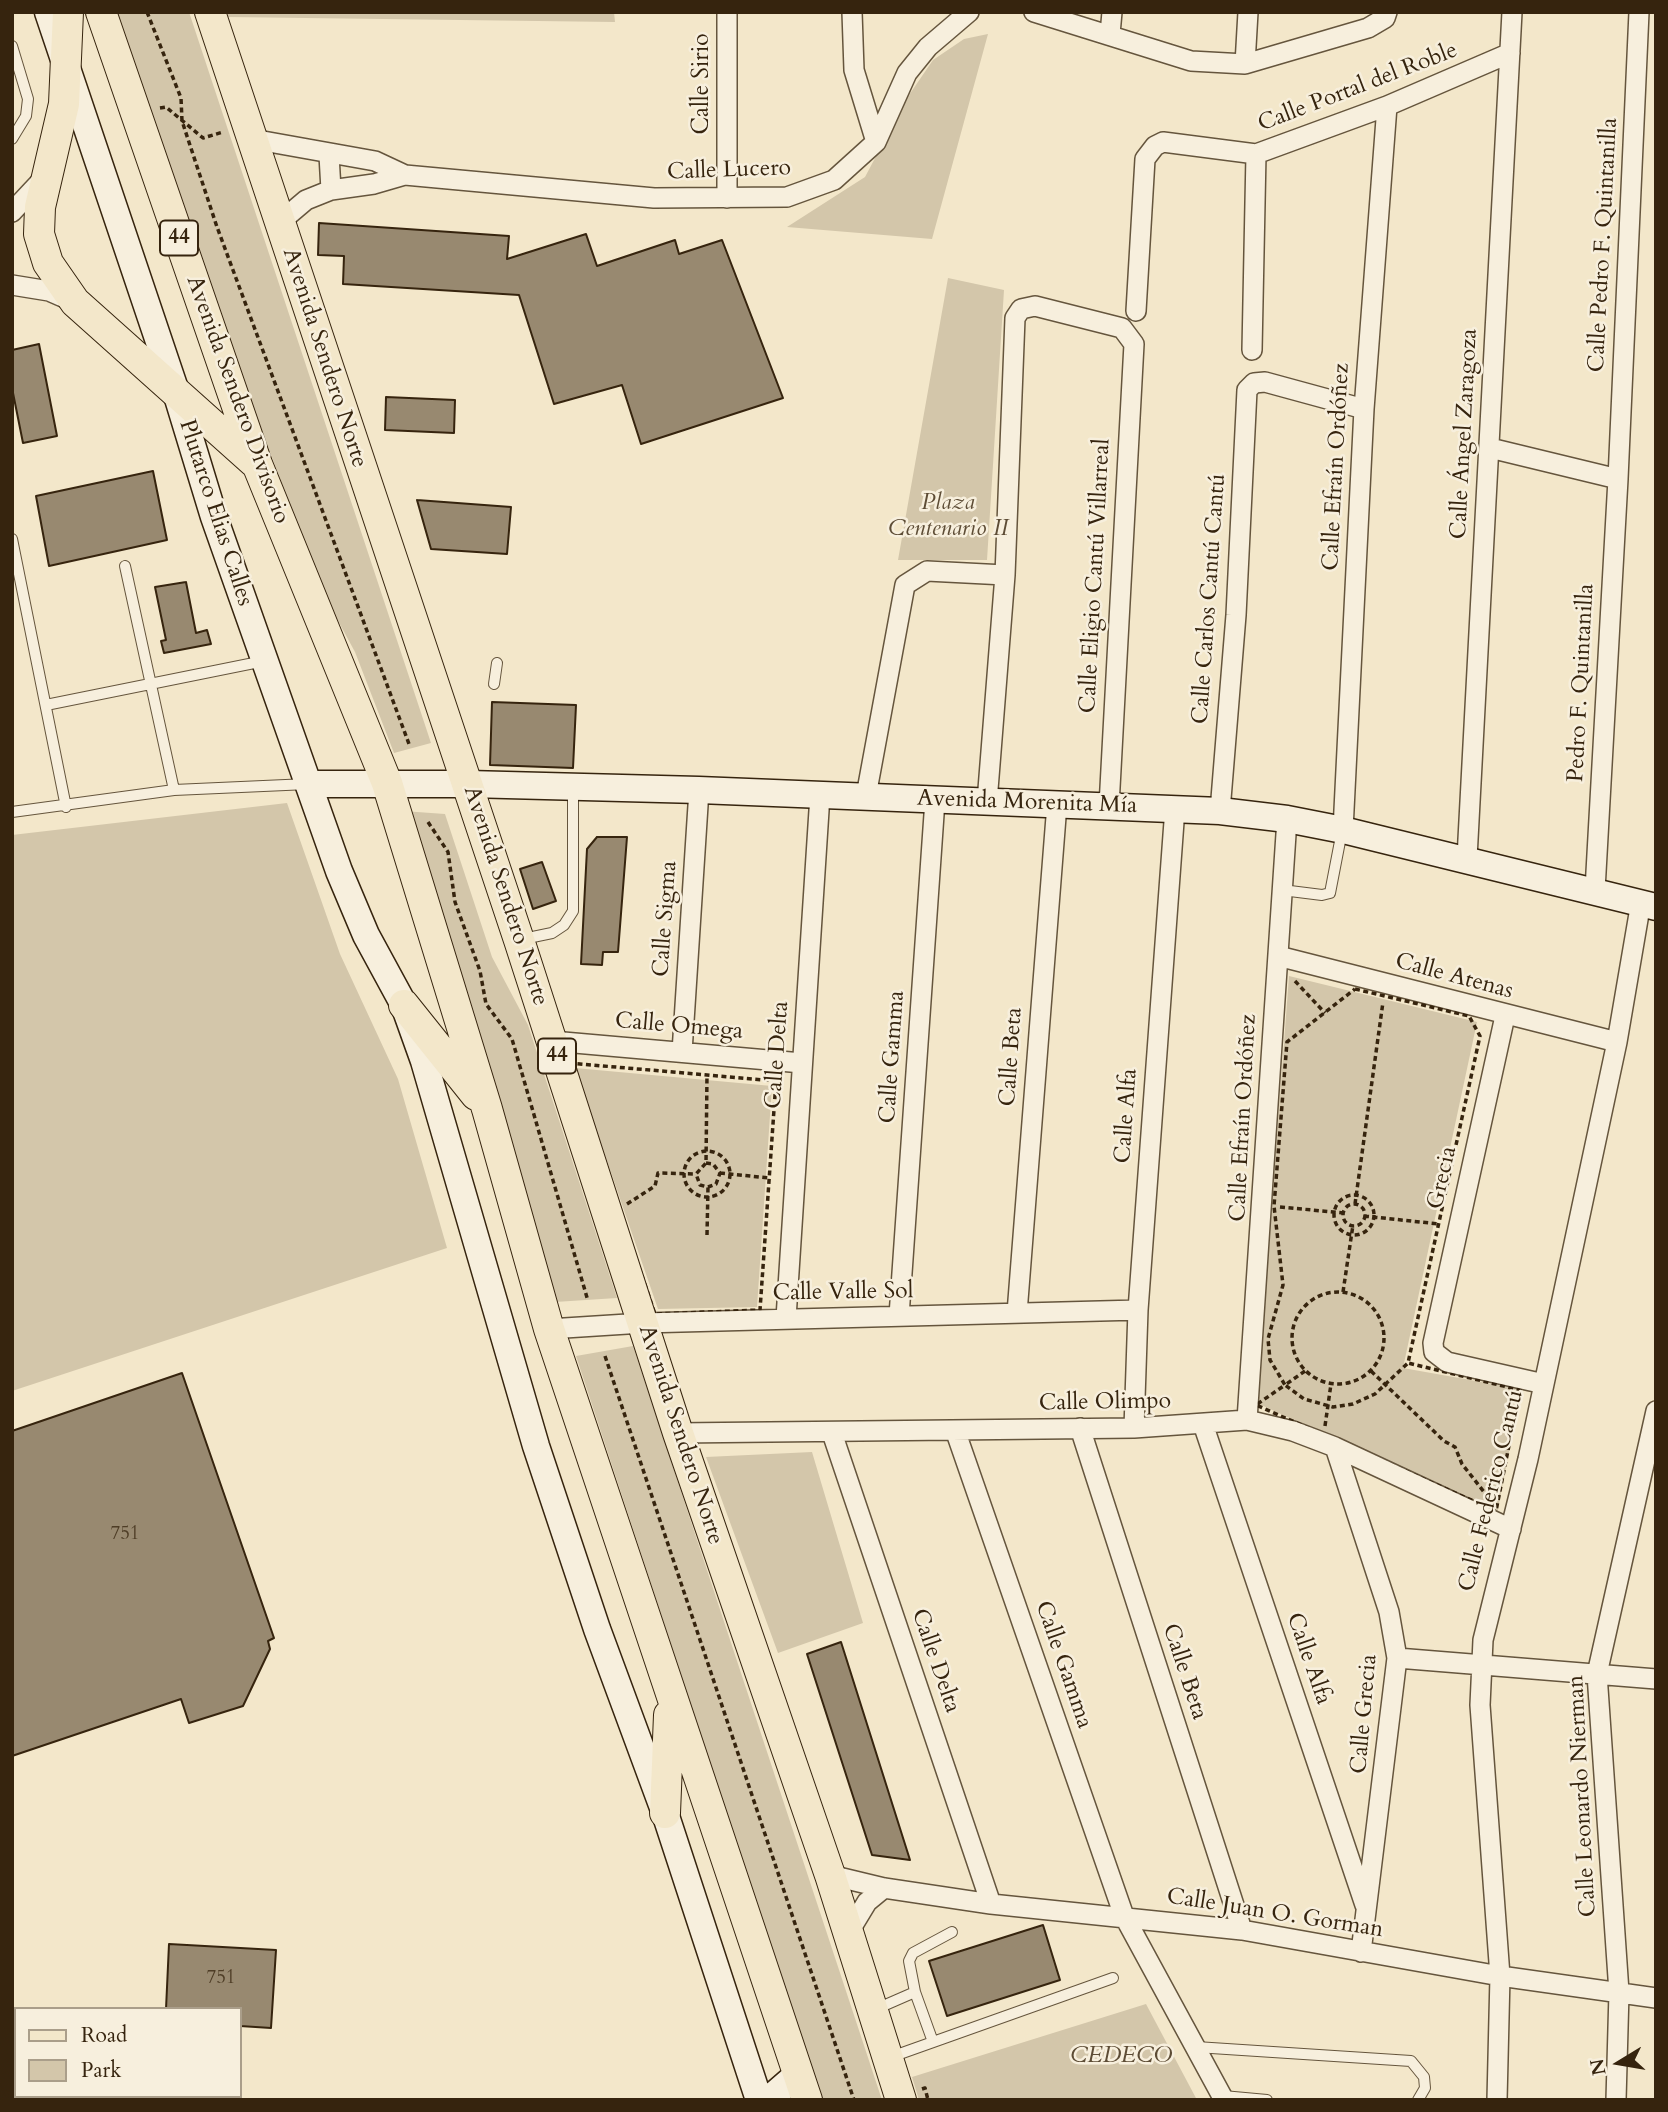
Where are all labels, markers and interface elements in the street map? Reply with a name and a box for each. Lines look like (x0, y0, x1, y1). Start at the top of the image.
street label: Calle Sirio (689, 33, 717, 135)
street label: Calle Portal del Roble (1254, 37, 1462, 139)
street label: Calle Pedro F. Quintanilla (1584, 117, 1624, 373)
street label: Calle Lucero (666, 155, 792, 187)
road number: 44 (160, 220, 198, 256)
street label: Avenida Sendero Norte (275, 245, 373, 471)
street label: Avenida Sendero Divisorio (179, 272, 295, 528)
street label: Calle Ángel Zaragoza (1446, 328, 1484, 540)
street label: Calle Efraín Ordóñez (1318, 363, 1356, 571)
street label: Plutarco Elias Calles (172, 416, 258, 610)
street label: Calle Eligio Cantú Villarreal (1075, 438, 1117, 714)
street label: Calle Carlos Cantú Cantú (1187, 473, 1233, 725)
park label: Plaza Centenario II (888, 490, 1008, 544)
street label: Pedro F. Quintanilla (1563, 583, 1601, 783)
street label: Avenida Sendero Norte (456, 783, 554, 1009)
street label: Avenida Morenita Mía (916, 785, 1138, 821)
street label: Calle Sigma (648, 860, 684, 978)
street label: Calle Atenas (1392, 948, 1516, 1006)
street label: Calle Gamma (875, 990, 911, 1124)
street label: Calle Delta (760, 1000, 796, 1110)
street label: Calle Beta (995, 1007, 1029, 1107)
street label: Calle Omega (614, 1008, 744, 1046)
street label: Calle Efraín Ordóñez (1225, 1014, 1263, 1222)
road number: 44 (538, 1038, 576, 1074)
street label: Calle Alfa (1110, 1068, 1144, 1164)
street label: Grecia (1422, 1144, 1464, 1212)
street label: Calle Valle Sol (772, 1278, 914, 1308)
street label: Avenida Sendero Norte (631, 1322, 729, 1548)
street label: Calle Federico Cantú (1454, 1387, 1530, 1595)
street label: Calle Olimpo (1039, 1388, 1171, 1418)
house number: 751 (110, 1524, 140, 1546)
street label: Calle Gamma (1028, 1598, 1098, 1732)
street label: Calle Delta (904, 1605, 966, 1717)
street label: Calle Alfa (1279, 1610, 1337, 1708)
street label: Calle Beta (1156, 1621, 1212, 1723)
street label: Calle Grecia (1346, 1653, 1384, 1775)
street label: Calle Leonardo Nierman (1563, 1674, 1603, 1918)
street label: Calle Juan O. Gorman (1165, 1883, 1385, 1945)
house number: 751 (206, 1968, 236, 1990)
legend (14, 2007, 242, 2098)
text: Road (81, 2021, 127, 2050)
north arrow (1584, 2028, 1654, 2098)
park label: CEDECO (1070, 2043, 1172, 2071)
text: Park (81, 2056, 121, 2085)
text: N (1584, 2056, 1613, 2078)

